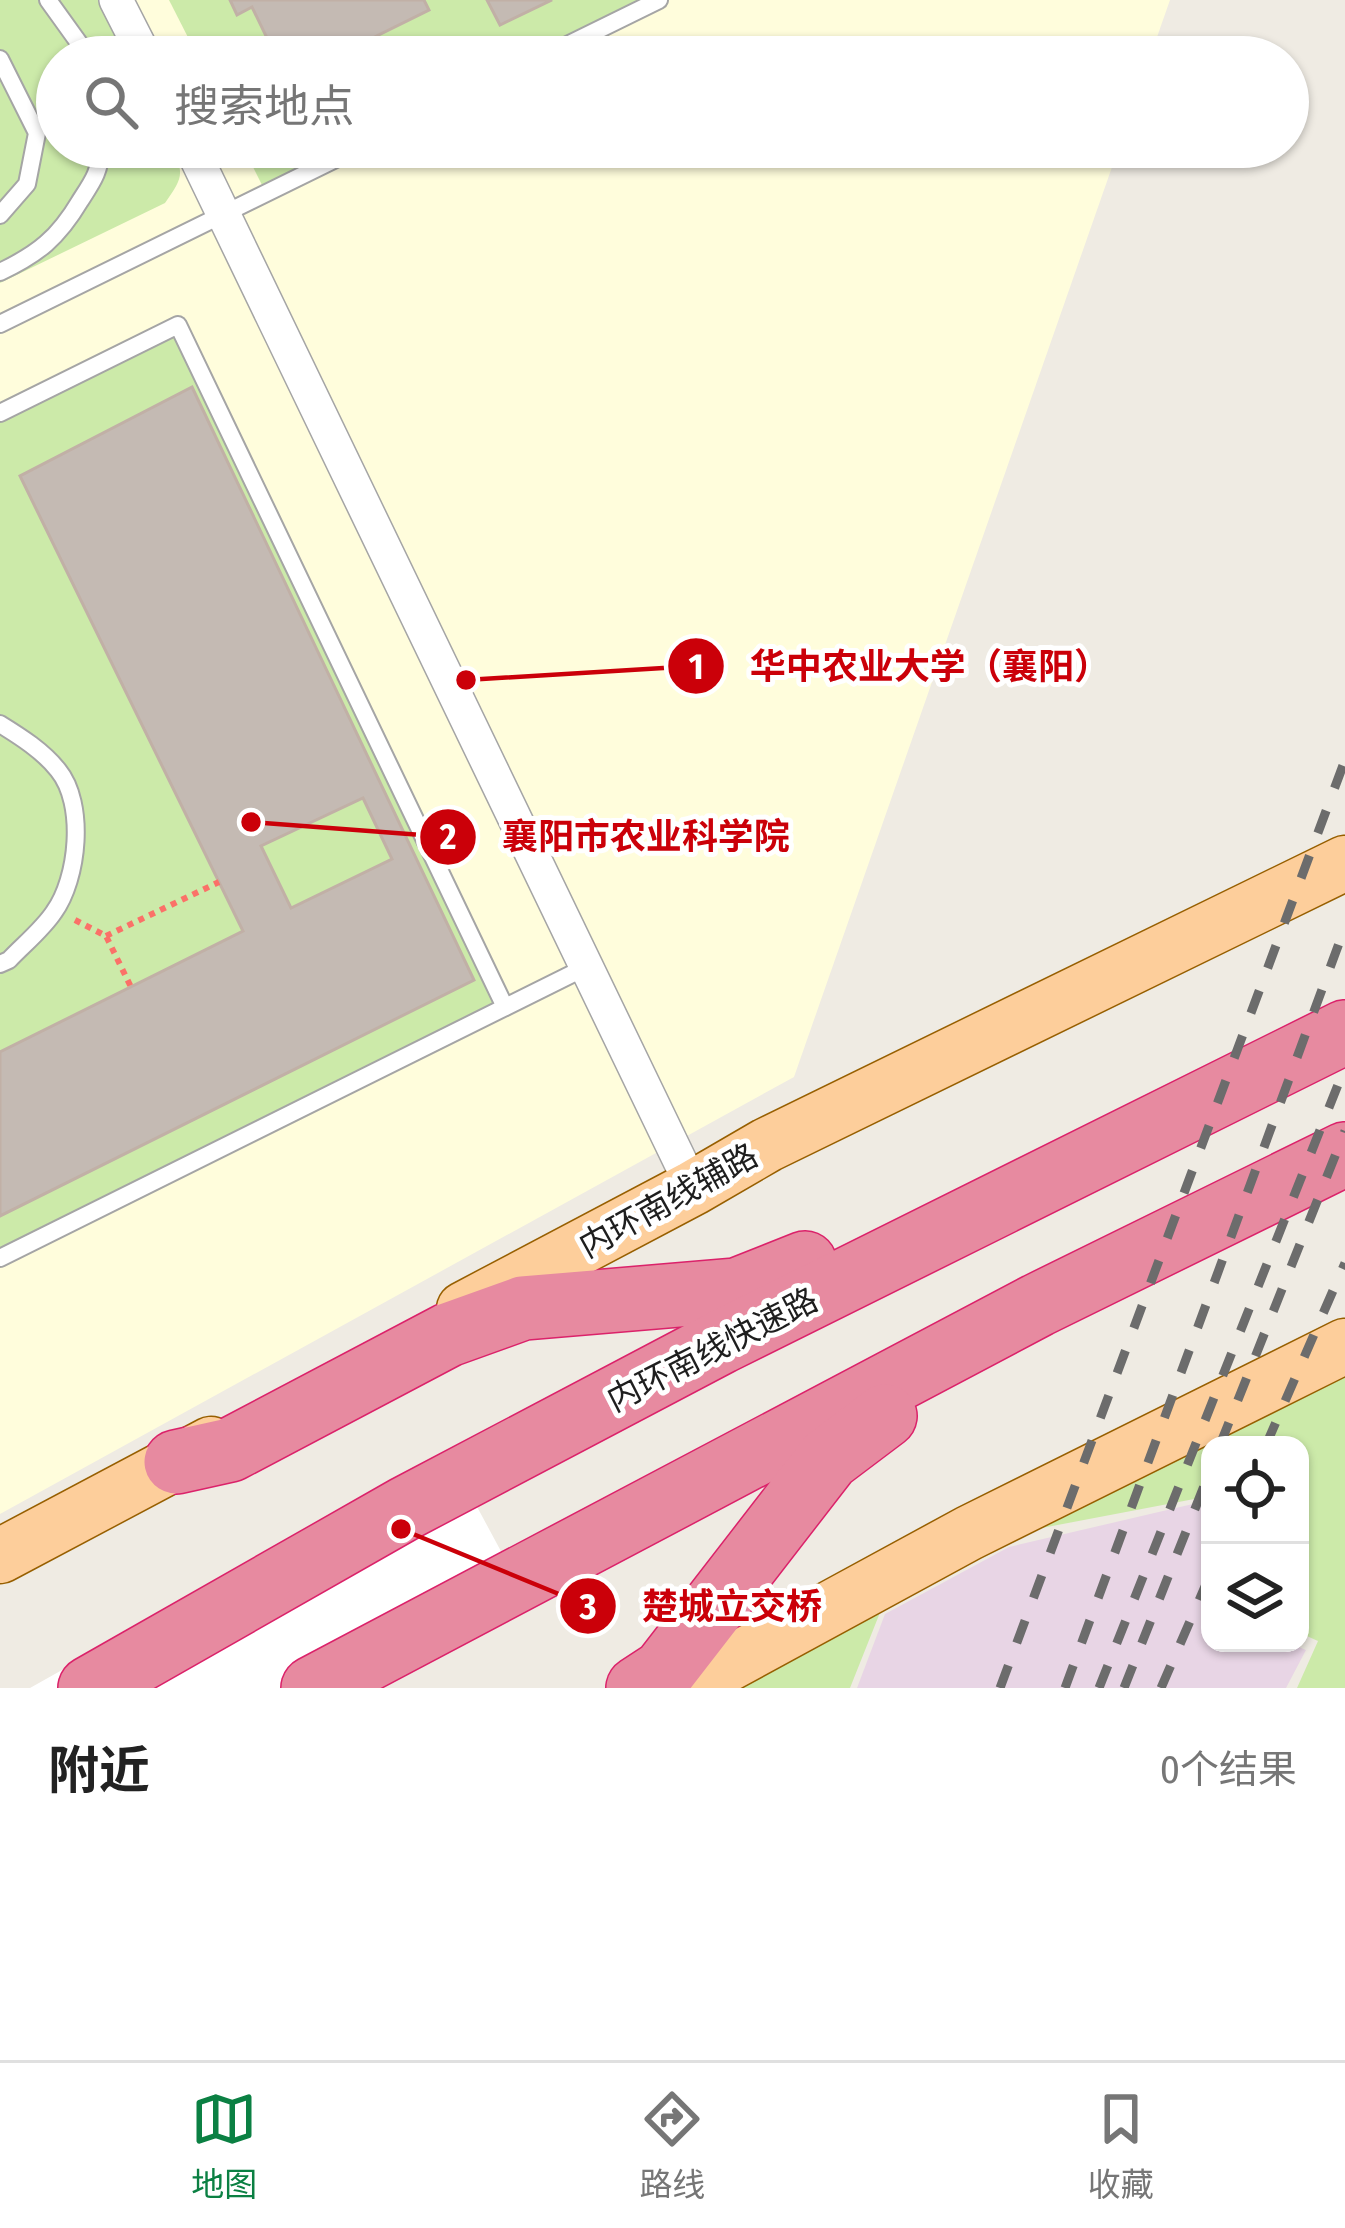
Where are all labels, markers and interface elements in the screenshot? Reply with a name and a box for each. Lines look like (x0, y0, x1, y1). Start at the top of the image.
search box (36, 36, 1309, 168)
icon: search (78, 69, 144, 135)
text: 搜索地点 (174, 80, 354, 134)
callout: 华中农业大学（襄阳） (666, 630, 1134, 702)
text: 1 (688, 645, 704, 689)
text: 华中农业大学（襄阳） (750, 645, 1110, 689)
callout: 襄阳市农业科学院 (418, 801, 814, 873)
text: 2 (439, 815, 456, 859)
text: 襄阳市农业科学院 (502, 815, 790, 859)
street label: 内环南线辅路 (572, 1135, 765, 1266)
street label: 内环南线快速路 (600, 1280, 824, 1420)
map controls (1201, 1436, 1309, 1652)
button: locate (1201, 1436, 1309, 1544)
button: layers (1201, 1544, 1309, 1652)
callout: 楚城立交桥 (558, 1570, 846, 1642)
text: 3 (578, 1585, 597, 1629)
text: 楚城立交桥 (642, 1585, 822, 1629)
text: 附近 (48, 1740, 150, 1802)
text: 0个结果 (1160, 1747, 1297, 1793)
tab: 地图 (191, 2086, 257, 2206)
tab: 路线 (639, 2086, 705, 2206)
tab: 收藏 (1088, 2086, 1154, 2206)

